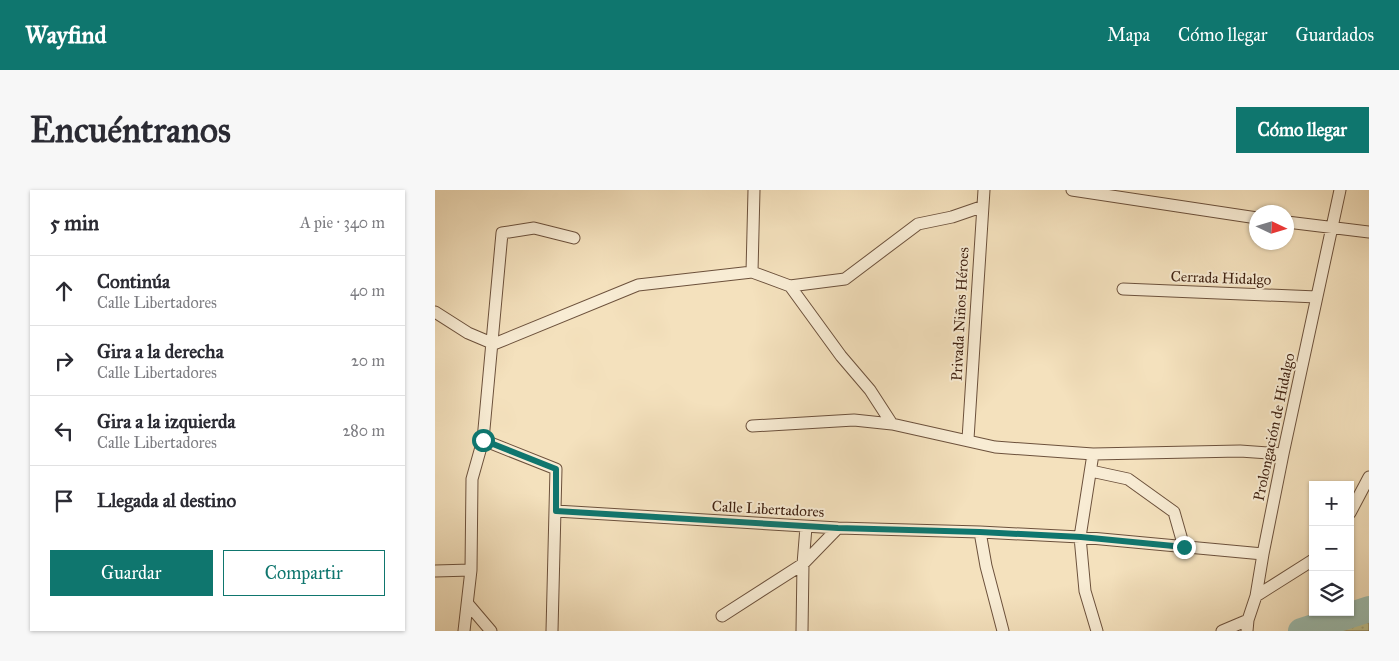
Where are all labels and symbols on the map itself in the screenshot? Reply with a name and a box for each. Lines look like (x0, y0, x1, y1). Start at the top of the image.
north arrow (1249, 205, 1294, 250)
street label: Privada Niños Héroes (948, 247, 972, 381)
street label: Cerrada Hidalgo (1170, 267, 1272, 289)
street label: Prolongación de Hidalgo (1250, 351, 1299, 503)
route start (472, 429, 495, 452)
street label: Calle Libertadores (711, 497, 825, 521)
route end (1173, 536, 1196, 559)

